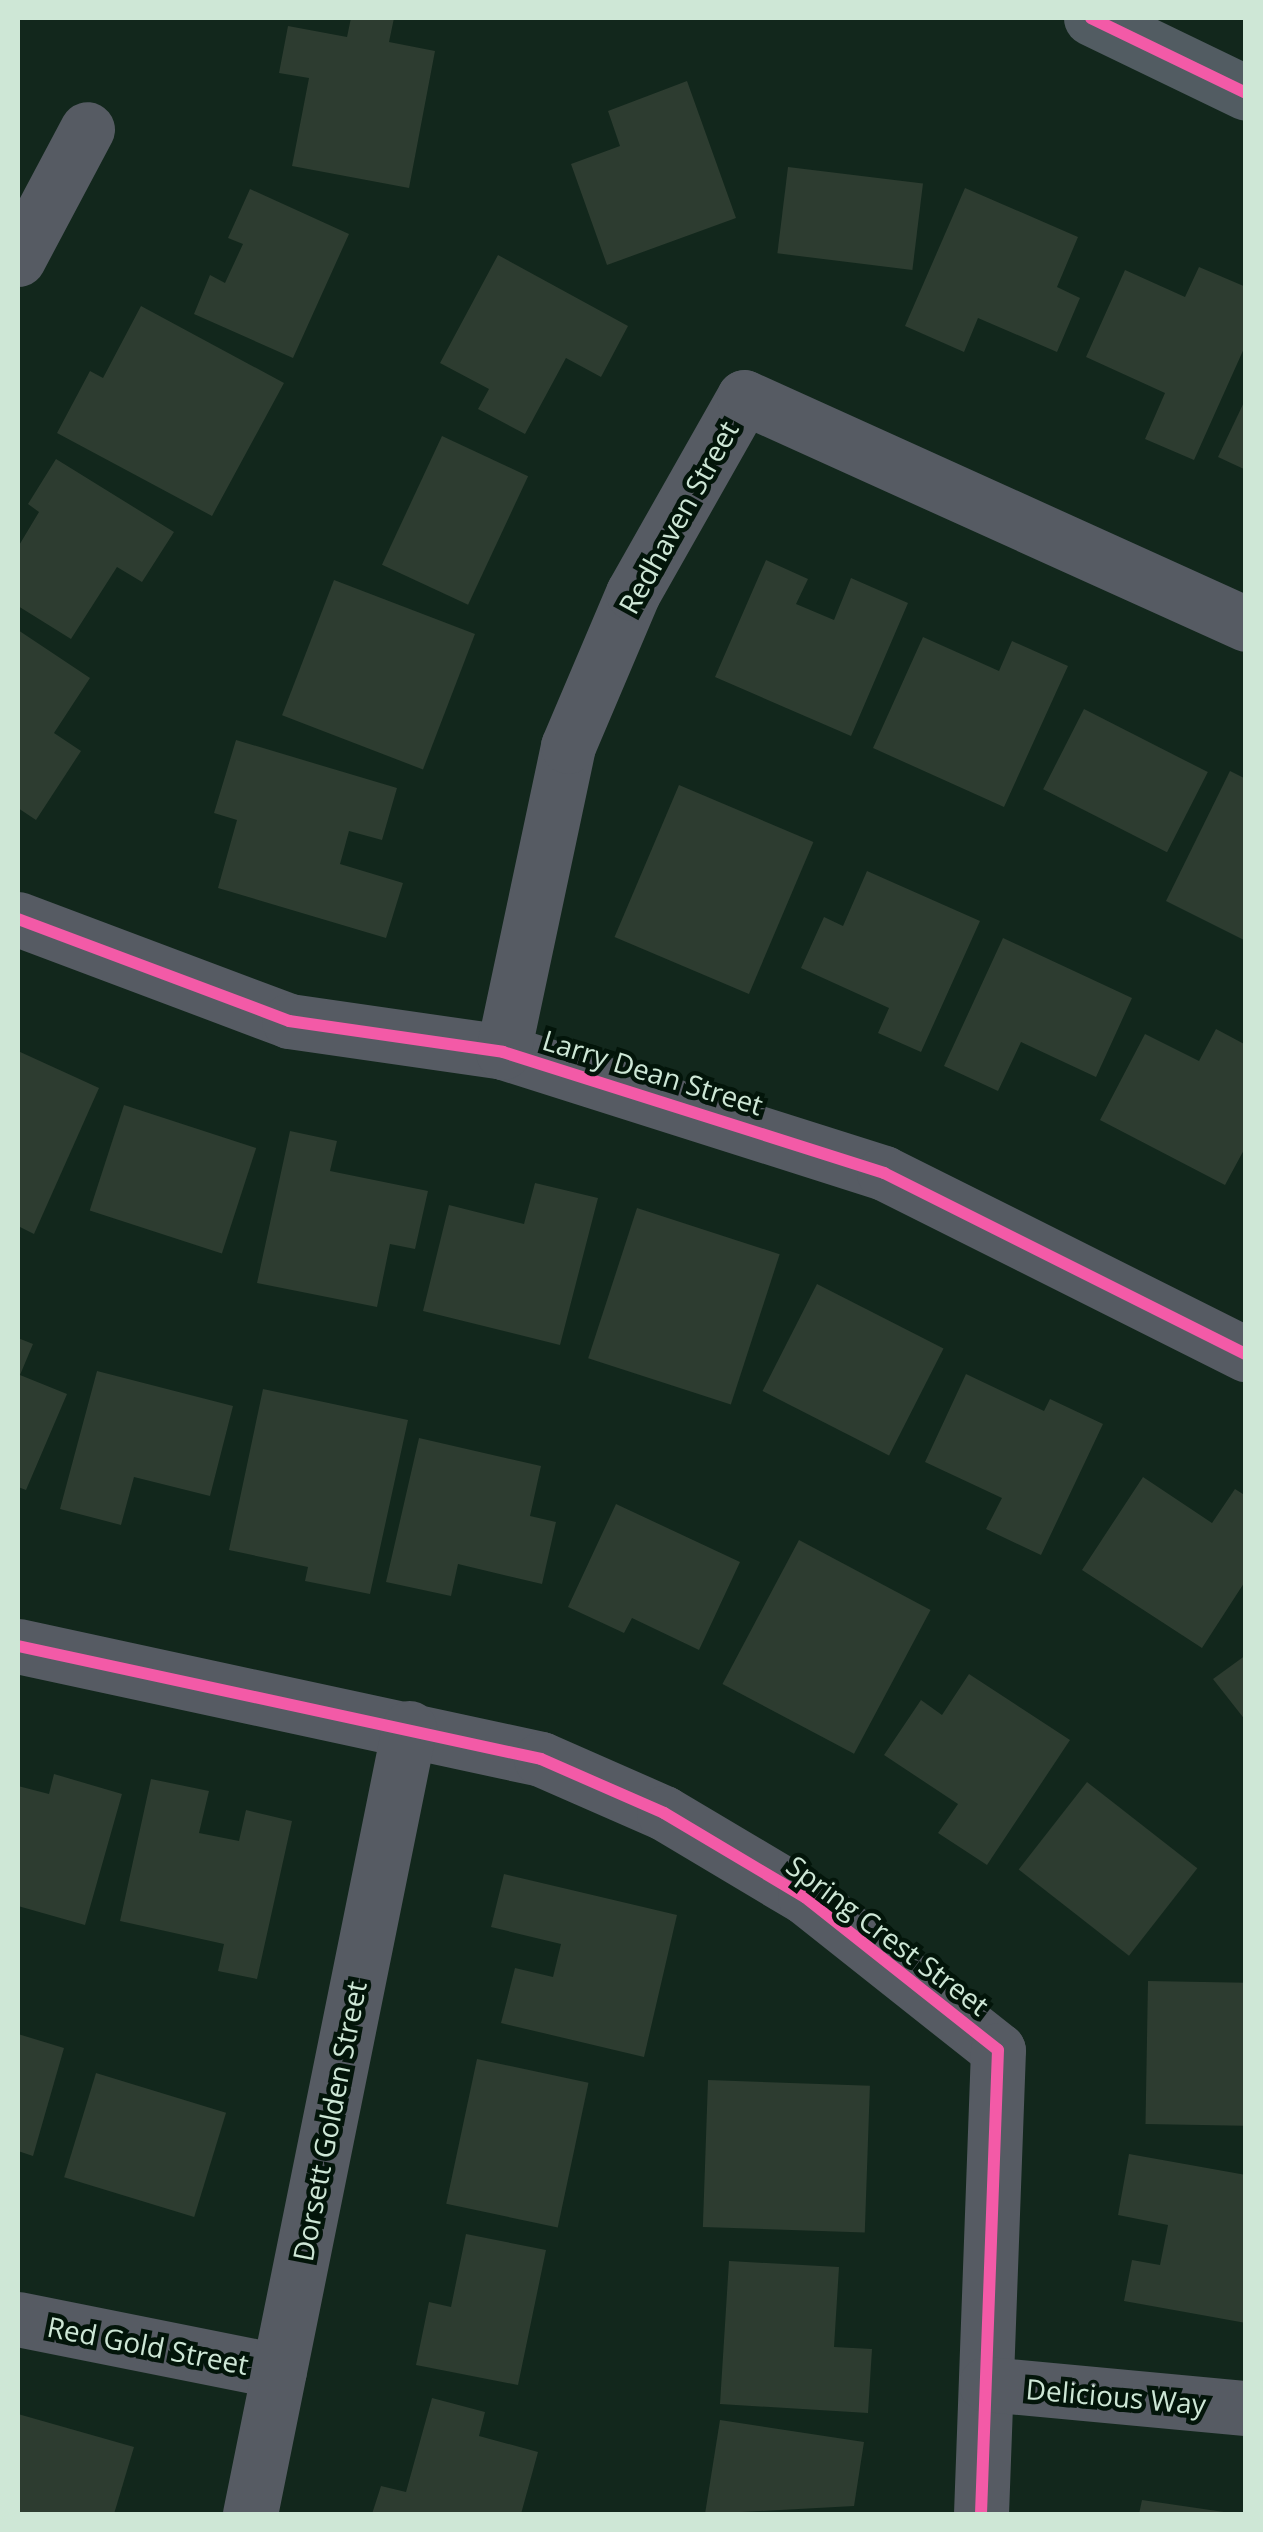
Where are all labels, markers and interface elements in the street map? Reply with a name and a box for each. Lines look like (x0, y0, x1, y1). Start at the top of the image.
street label: Redhaven Street (611, 415, 745, 619)
street label: Larry Dean Street (539, 1023, 767, 1121)
street label: Spring Crest Street (780, 1848, 996, 2022)
street label: Dorsett Golden Street (285, 1978, 373, 2264)
street label: Red Gold Street (45, 2309, 251, 2381)
street label: Delicious Way (1025, 2371, 1207, 2421)

